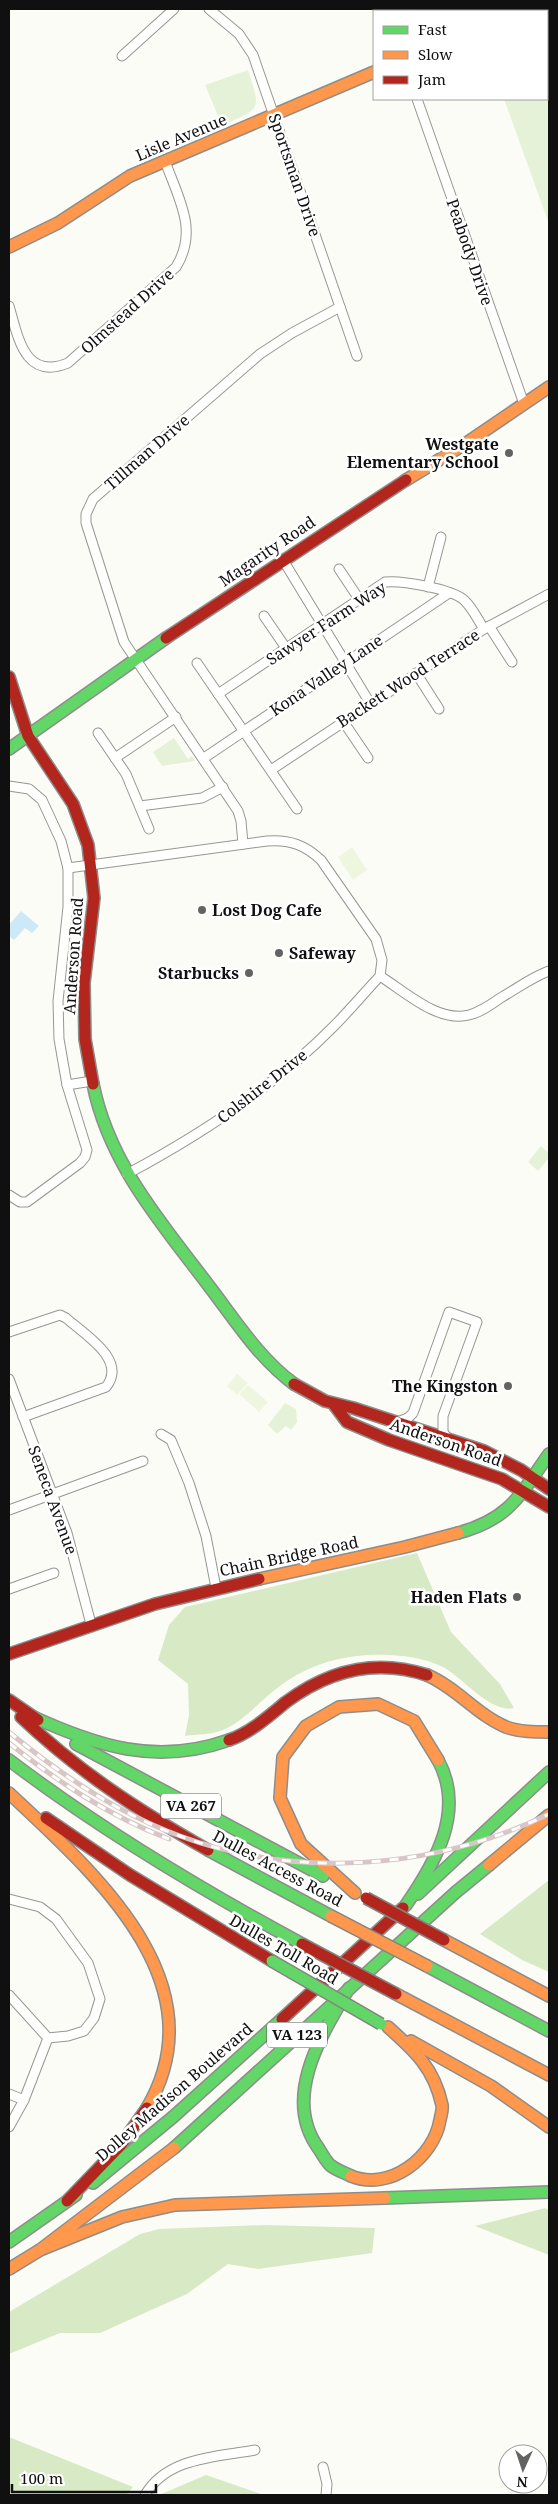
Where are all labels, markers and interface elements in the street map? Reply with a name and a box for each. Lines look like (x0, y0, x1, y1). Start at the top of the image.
legend (373, 10, 548, 100)
text: Fast (418, 19, 447, 39)
text: Slow (418, 44, 452, 64)
text: Jam (417, 69, 446, 89)
street label: Lisle Avenue (132, 108, 230, 166)
street label: Sportsman Drive (264, 110, 326, 240)
street label: Peabody Drive (441, 196, 499, 308)
street label: Olmstead Drive (76, 263, 178, 359)
street label: Tillman Drive (100, 409, 194, 495)
place label: Westgate Elementary School (347, 433, 499, 473)
marker: Westgate Elementary School (503, 447, 515, 459)
street label: Magarity Road (215, 511, 320, 591)
street label: Sawyer Farm Way (262, 575, 391, 670)
street label: Backett Wood Terrace (332, 623, 484, 733)
street label: Kona Valley Lane (265, 629, 387, 721)
street label: Anderson Road (58, 897, 88, 1015)
place label: Lost Dog Cafe (212, 899, 322, 921)
marker: Lost Dog Cafe (196, 904, 208, 916)
place label: Safeway (289, 942, 357, 964)
marker: Safeway (273, 947, 285, 959)
place label: Starbucks (158, 962, 239, 984)
marker: Starbucks (243, 967, 255, 979)
street label: Colshire Drive (212, 1044, 312, 1128)
place label: The Kingston (392, 1375, 498, 1397)
marker: The Kingston (502, 1380, 514, 1392)
street label: Anderson Road (387, 1413, 505, 1472)
street label: Seneca Avenue (23, 1442, 83, 1558)
street label: Chain Bridge Road (218, 1531, 361, 1581)
place label: Haden Flats (411, 1586, 507, 1608)
marker: Haden Flats (511, 1591, 523, 1603)
road number: VA 267 (161, 1794, 221, 1818)
street label: Dulles Access Road (209, 1824, 347, 1912)
street label: Dulles Toll Road (225, 1909, 343, 1989)
street label: Dolley Madison Boulevard (91, 2018, 257, 2166)
road number: VA 123 (267, 2022, 327, 2048)
north arrow (498, 2444, 548, 2494)
scale bar (12, 2462, 156, 2494)
text: 100 m (20, 2468, 63, 2488)
text: N (516, 2473, 528, 2492)

